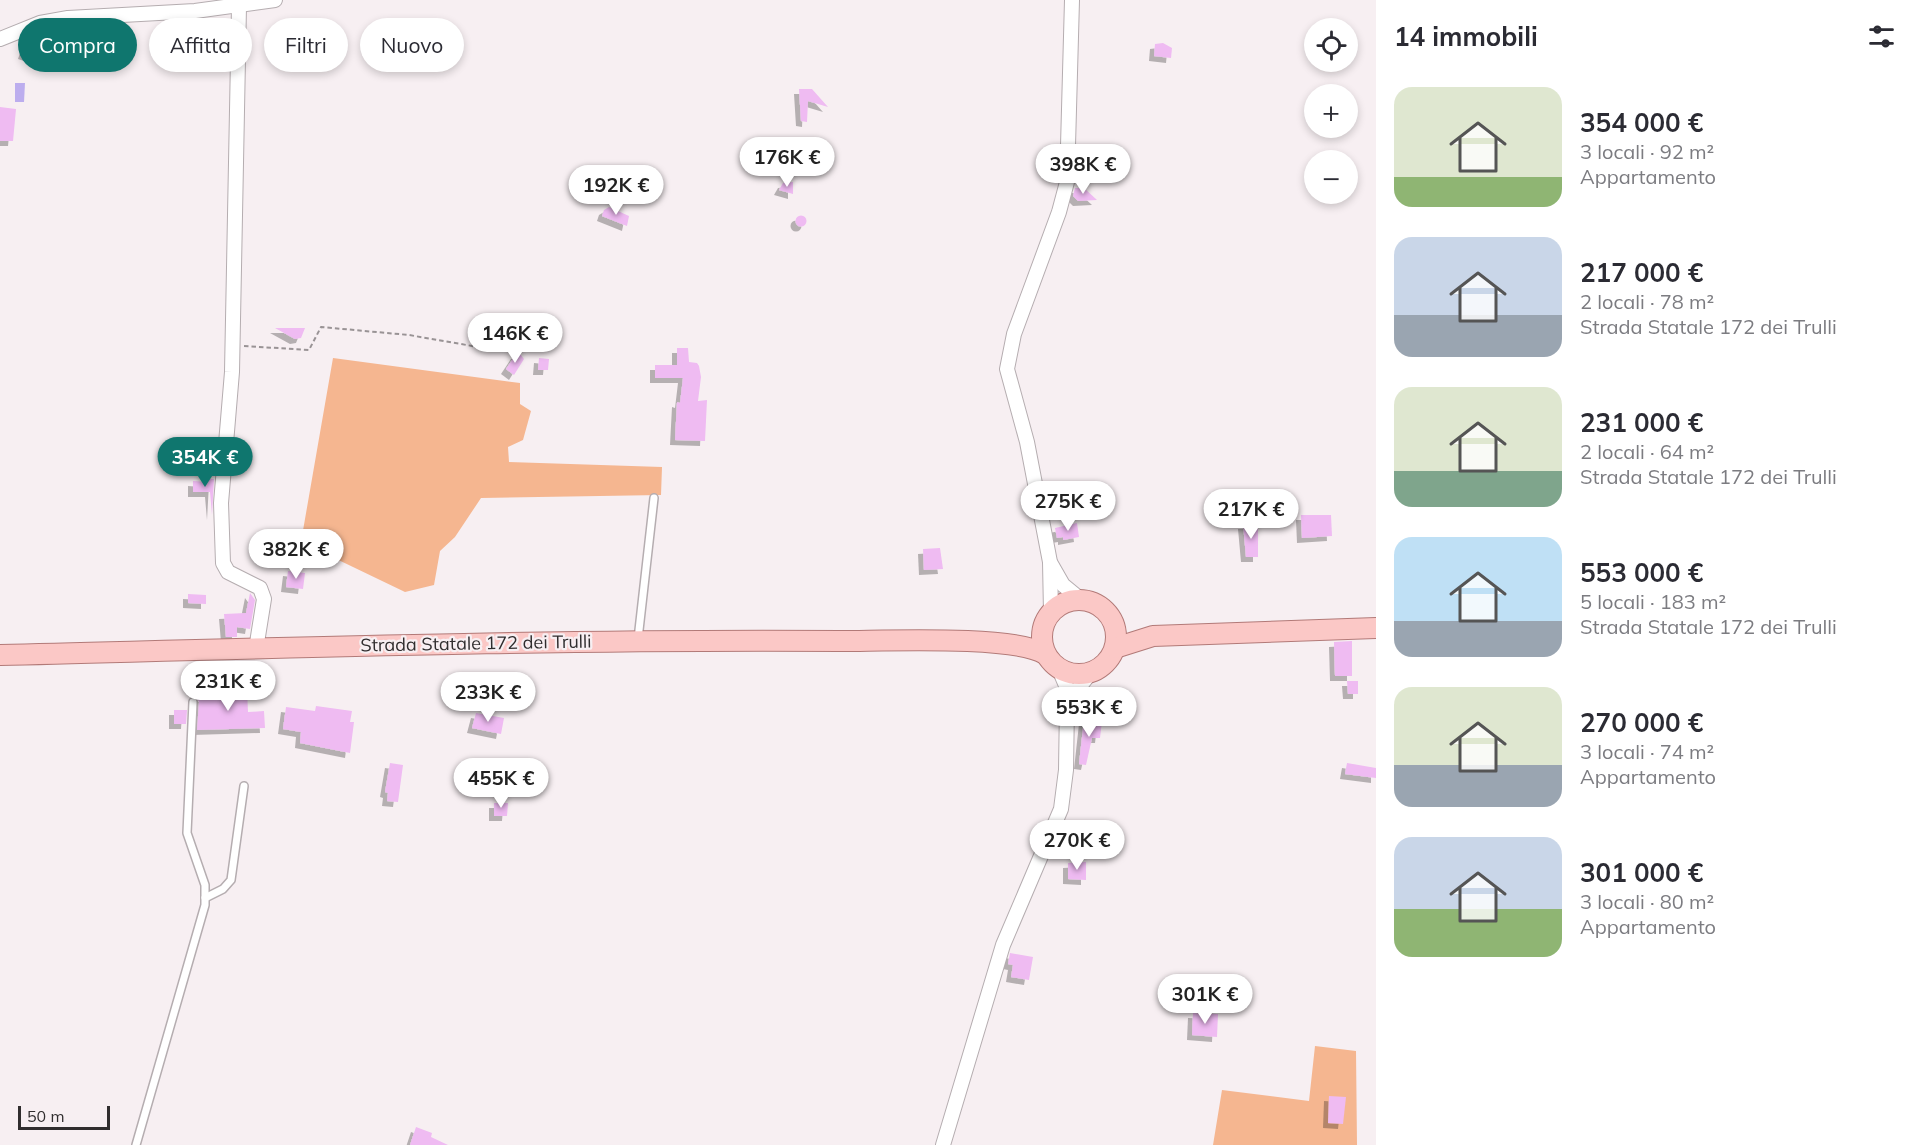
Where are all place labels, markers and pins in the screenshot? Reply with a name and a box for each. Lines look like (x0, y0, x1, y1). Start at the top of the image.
pin: 176K € (738, 137, 836, 188)
pin: 398K € (1034, 144, 1132, 195)
pin: 192K € (567, 165, 665, 216)
pin: 146K € (466, 313, 564, 364)
pin: 354K € (156, 437, 254, 488)
pin: 275K € (1019, 481, 1117, 532)
pin: 217K € (1202, 489, 1300, 540)
pin: 382K € (247, 529, 345, 580)
pin: 231K € (179, 661, 277, 712)
pin: 233K € (439, 672, 537, 723)
pin: 553K € (1040, 687, 1138, 738)
pin: 455K € (452, 758, 550, 809)
pin: 270K € (1028, 820, 1126, 871)
pin: 301K € (1156, 974, 1254, 1025)

